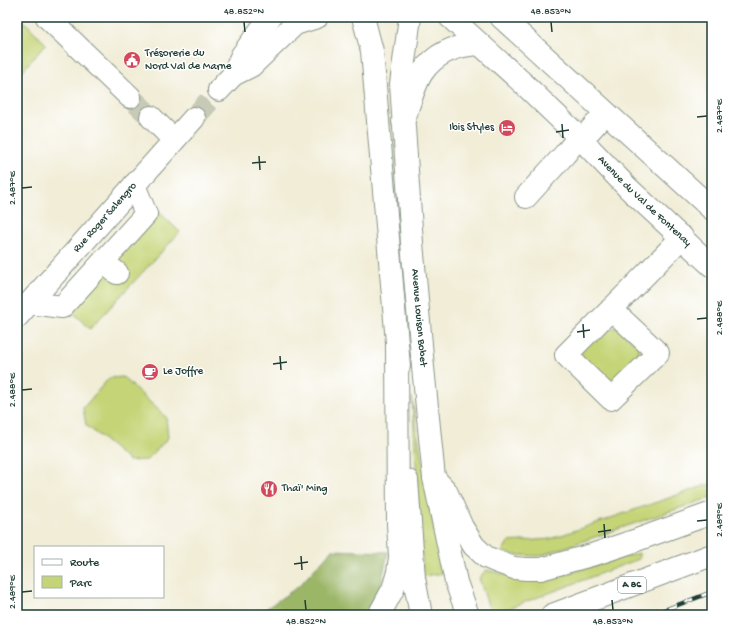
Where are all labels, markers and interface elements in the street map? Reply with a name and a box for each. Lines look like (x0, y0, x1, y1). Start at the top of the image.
text: 48.852°N (224, 6, 264, 18)
text: 48.853°N (531, 6, 572, 18)
place label: Trésorerie du Nord Val de Marne (144, 48, 232, 73)
public building icon: Trésorerie du Nord Val de Marne (122, 50, 142, 70)
text: 2.487°E (714, 98, 726, 133)
hotel icon: Ibis Styles (497, 118, 517, 138)
place label: Ibis Styles (449, 122, 495, 134)
street label: Avenue du Val de Fontenay (595, 154, 694, 250)
text: 2.487°E (7, 170, 19, 205)
street label: Rue Roger Salengro (71, 180, 140, 255)
street label: Avenue Louison Bobet (408, 268, 429, 369)
text: 2.488°E (714, 300, 726, 335)
cafe icon: Le Joffre (140, 362, 160, 382)
place label: Le Joffre (163, 365, 203, 378)
text: 2.488°E (7, 372, 19, 407)
restaurant icon: Thaï' Ming (259, 479, 279, 499)
place label: Thaï' Ming (281, 483, 328, 495)
text: 2.489°E (714, 502, 726, 537)
legend (34, 546, 164, 598)
text: Route (70, 557, 100, 571)
text: 2.489°E (7, 574, 19, 609)
text: Parc (69, 577, 93, 591)
road number: A 86 (618, 577, 646, 593)
text: 48.852°N (286, 616, 326, 628)
text: 48.853°N (593, 616, 634, 628)

